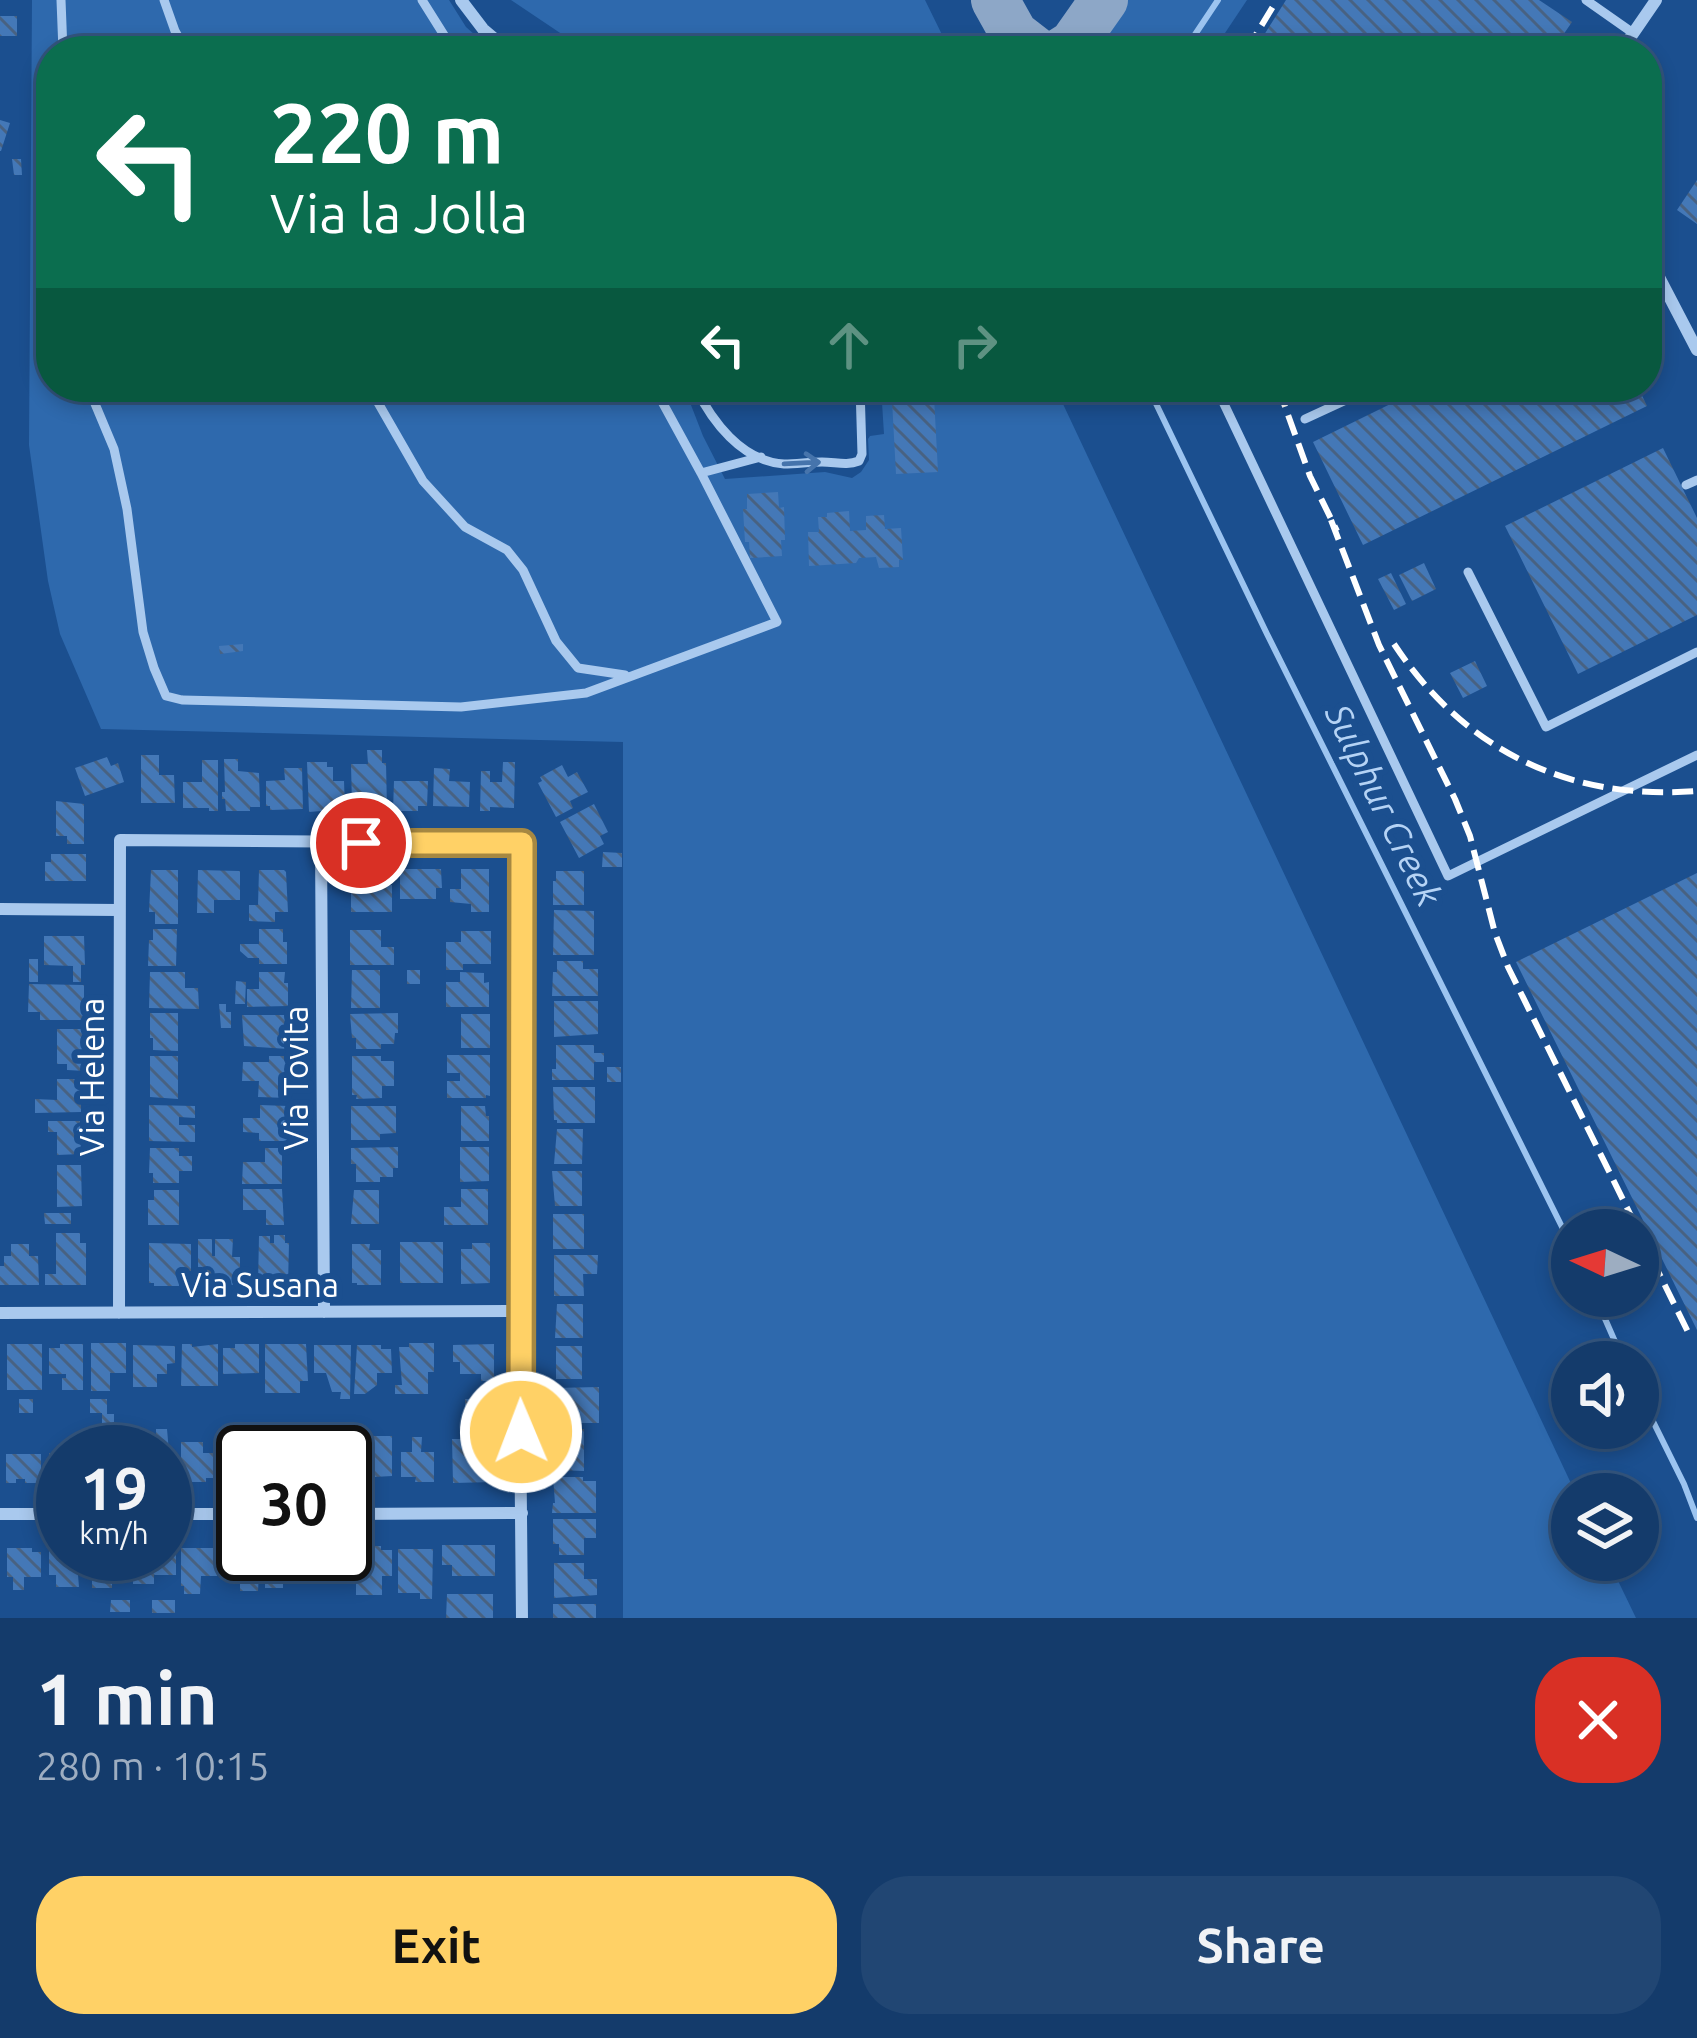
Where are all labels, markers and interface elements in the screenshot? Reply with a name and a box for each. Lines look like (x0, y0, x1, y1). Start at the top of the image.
icon: left (72, 84, 228, 240)
text: 220 m (270, 85, 504, 179)
text: Via la Jolla (270, 183, 528, 243)
icon: left (690, 312, 756, 378)
icon: ahead (816, 312, 882, 378)
icon: right (942, 312, 1008, 378)
one-way arrow (782, 451, 821, 474)
water label: Sulphur Creek (1317, 696, 1451, 913)
pin (310, 792, 412, 894)
icon: arrive (328, 810, 394, 876)
street label: Via Helena (73, 998, 110, 1156)
street label: Via Tovita (277, 1006, 314, 1150)
north arrow (1551, 1209, 1659, 1317)
map controls (1551, 1209, 1659, 1581)
street label: Via Susana (181, 1266, 339, 1303)
button: sound (1551, 1341, 1659, 1449)
position arrow (458, 1369, 584, 1495)
speed limit sign: 30 (216, 1425, 372, 1581)
text: 19 (80, 1454, 148, 1521)
button: layers (1551, 1473, 1659, 1581)
text: km/h (79, 1516, 149, 1550)
button: close (1535, 1657, 1661, 1783)
text: 1 min (36, 1658, 218, 1739)
text: 280 m · 10:15 (36, 1744, 270, 1787)
button: Exit (36, 1876, 837, 2014)
button: Share (861, 1876, 1661, 2014)

